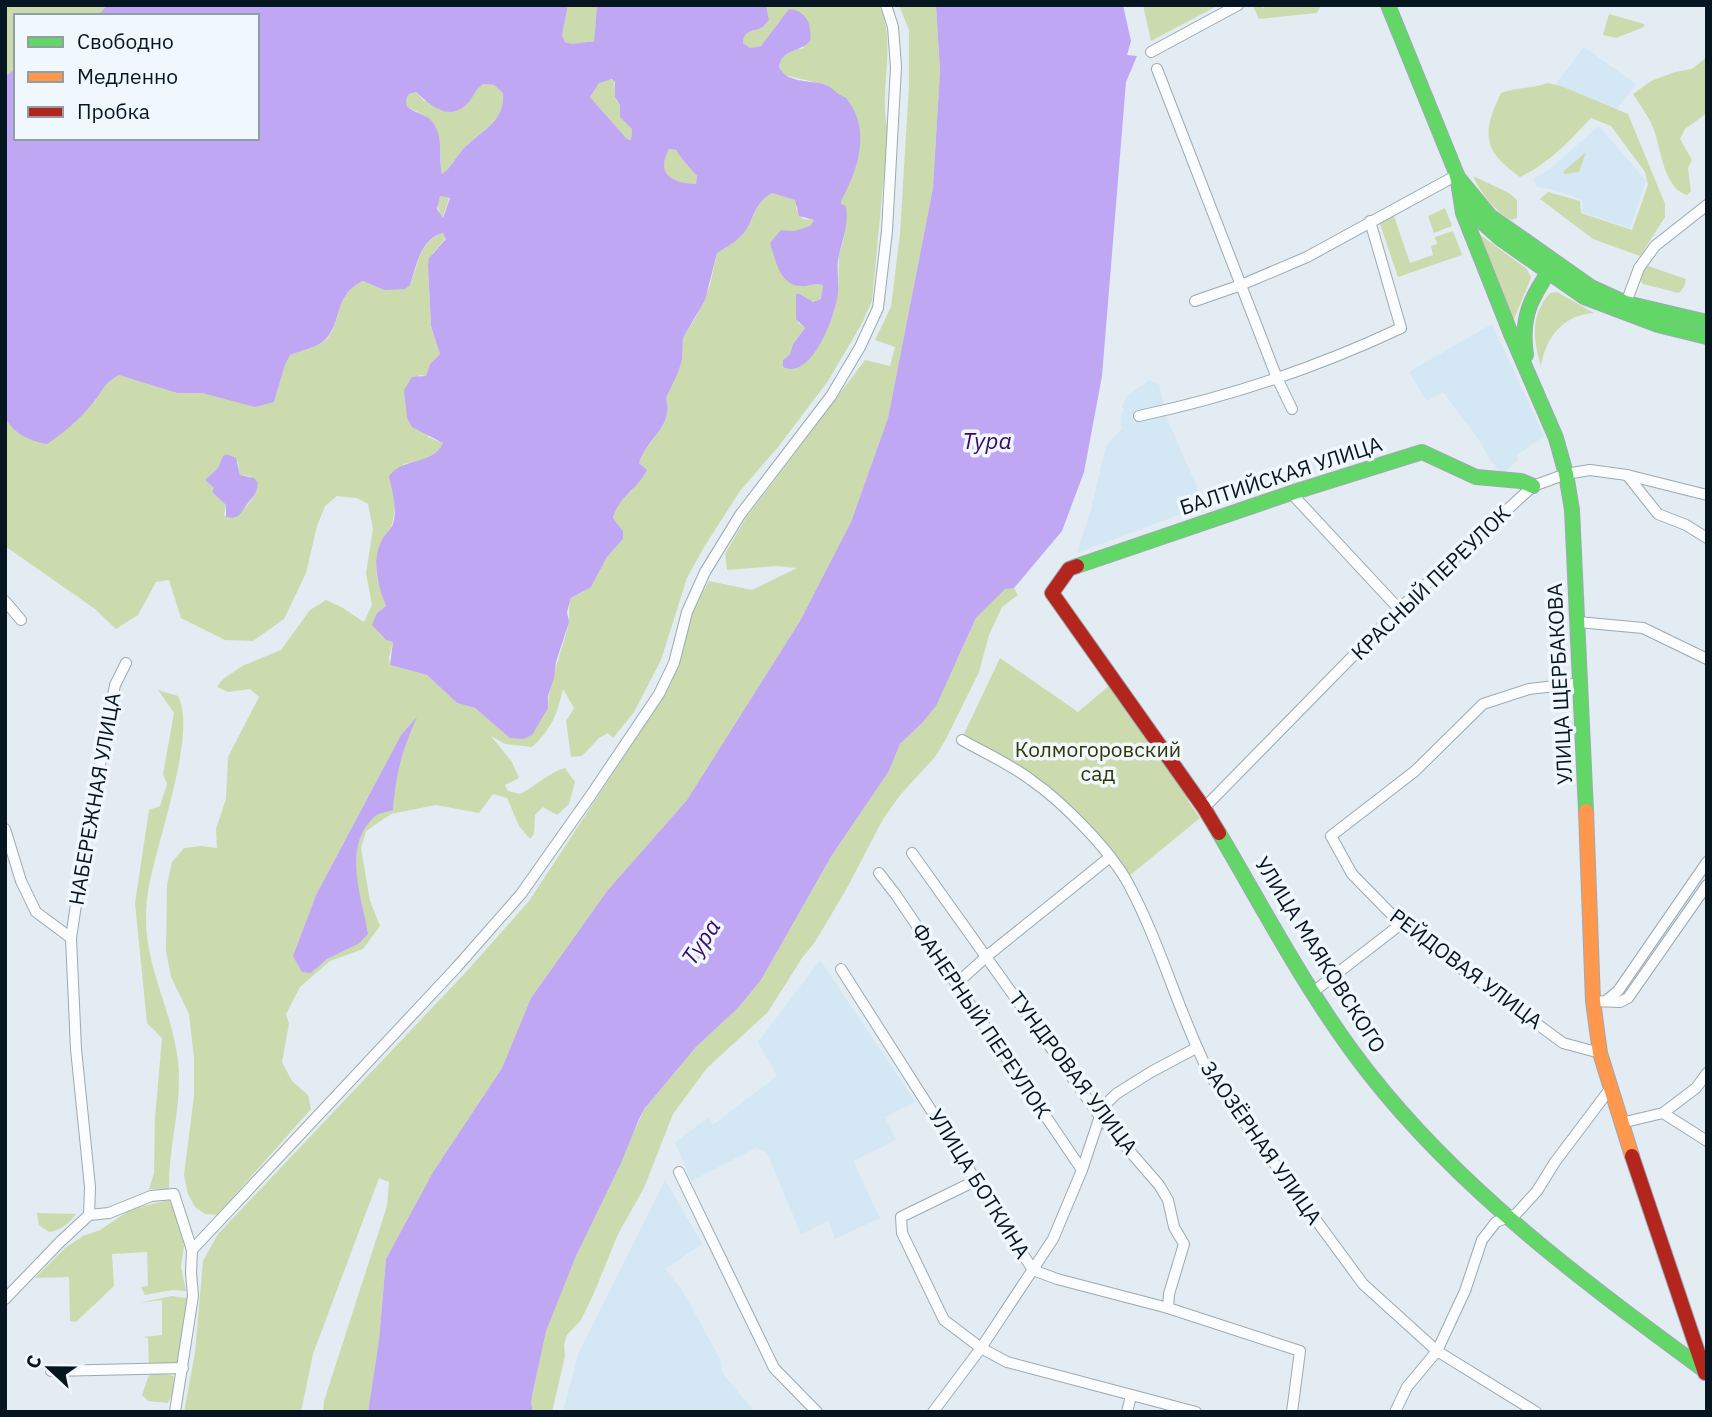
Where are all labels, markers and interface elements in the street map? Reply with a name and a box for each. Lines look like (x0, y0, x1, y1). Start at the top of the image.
legend (14, 14, 259, 140)
text: Свободно (77, 27, 174, 55)
text: Медленно (77, 62, 178, 90)
text: Пробка (77, 97, 150, 125)
water label: Тура (962, 425, 1012, 455)
street label: БАЛТИЙСКАЯ УЛИЦА (1176, 429, 1385, 521)
street label: КРАСНЫЙ ПЕРЕУЛОК (1345, 499, 1516, 666)
street label: УЛИЦА ЩЕРБАКОВА (1540, 582, 1578, 786)
street label: НАБЕРЕЖНАЯ УЛИЦА (62, 690, 127, 907)
park label: Колмогоровский сад (1015, 735, 1181, 787)
street label: УЛИЦА МАЯКОВСКОГО (1249, 851, 1393, 1058)
street label: РЕЙДОВАЯ УЛИЦА (1385, 902, 1549, 1035)
water label: Тура (674, 912, 726, 970)
street label: ФАНЕРНЫЙ ПЕРЕУЛОК (906, 917, 1058, 1124)
street label: ТУНДРОВАЯ УЛИЦА (1003, 985, 1144, 1160)
street label: ЗАОЗЁРНАЯ УЛИЦА (1195, 1055, 1329, 1230)
street label: УЛИЦА БОТКИНА (923, 1103, 1037, 1264)
north arrow (14, 1333, 84, 1403)
text: С (20, 1351, 47, 1372)

